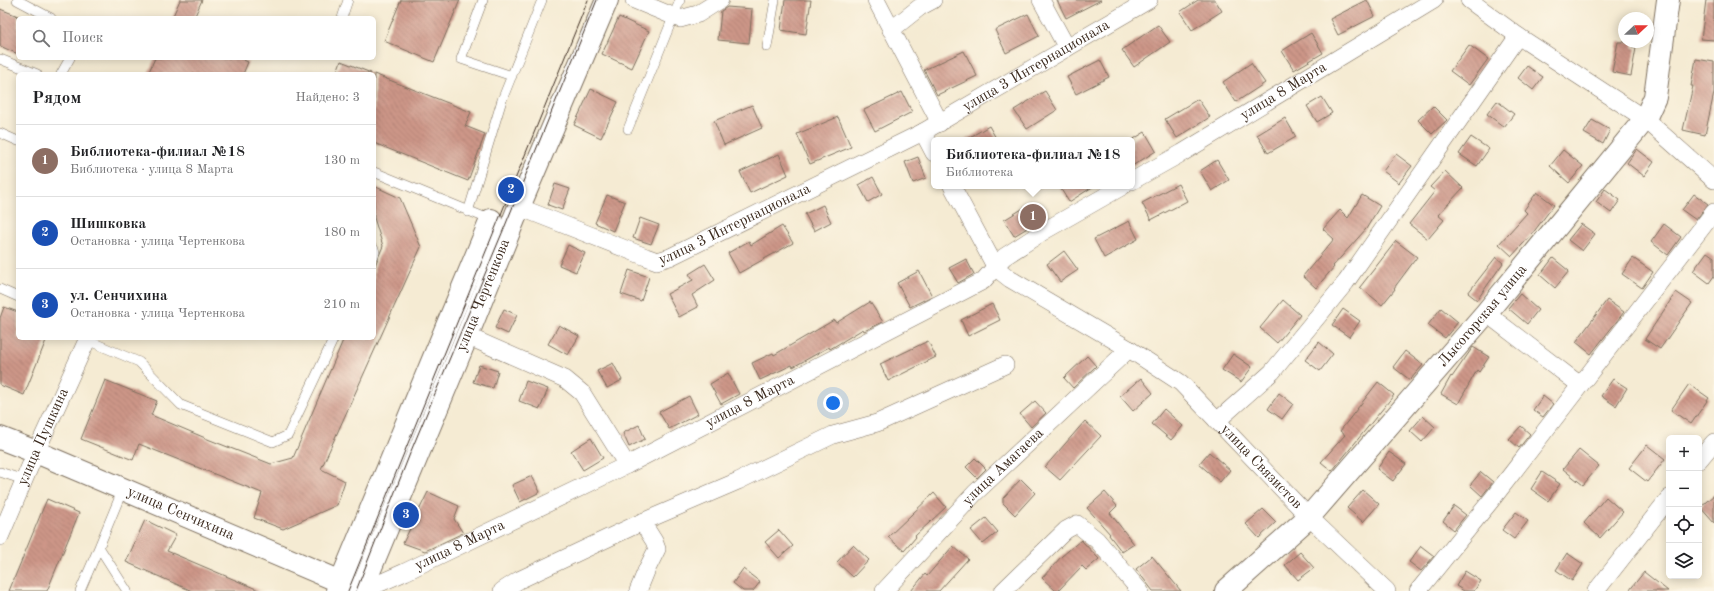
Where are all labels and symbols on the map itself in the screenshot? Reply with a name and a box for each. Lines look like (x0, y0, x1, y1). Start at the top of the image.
north arrow (1618, 12, 1654, 48)
street label: улица 3 Интернационала (960, 17, 1113, 115)
street label: улица 8 Марта (1238, 59, 1330, 123)
pin: 2 (498, 175, 524, 205)
street label: улица 3 Интернационала (657, 181, 814, 268)
pin: 1 (1020, 202, 1046, 232)
street label: улица Чертенкова (454, 236, 513, 354)
street label: Лысогорская улица (1435, 261, 1530, 370)
street label: улица 8 Марта (703, 372, 797, 431)
street label: улица Пушкина (15, 385, 72, 488)
your location (823, 393, 843, 413)
street label: улица Связистов (1217, 422, 1305, 512)
street label: улица Амагаева (960, 425, 1047, 509)
street label: улица Сенчихина (125, 484, 237, 543)
pin: 3 (393, 500, 419, 530)
street label: улица 8 Марта (413, 517, 508, 574)

